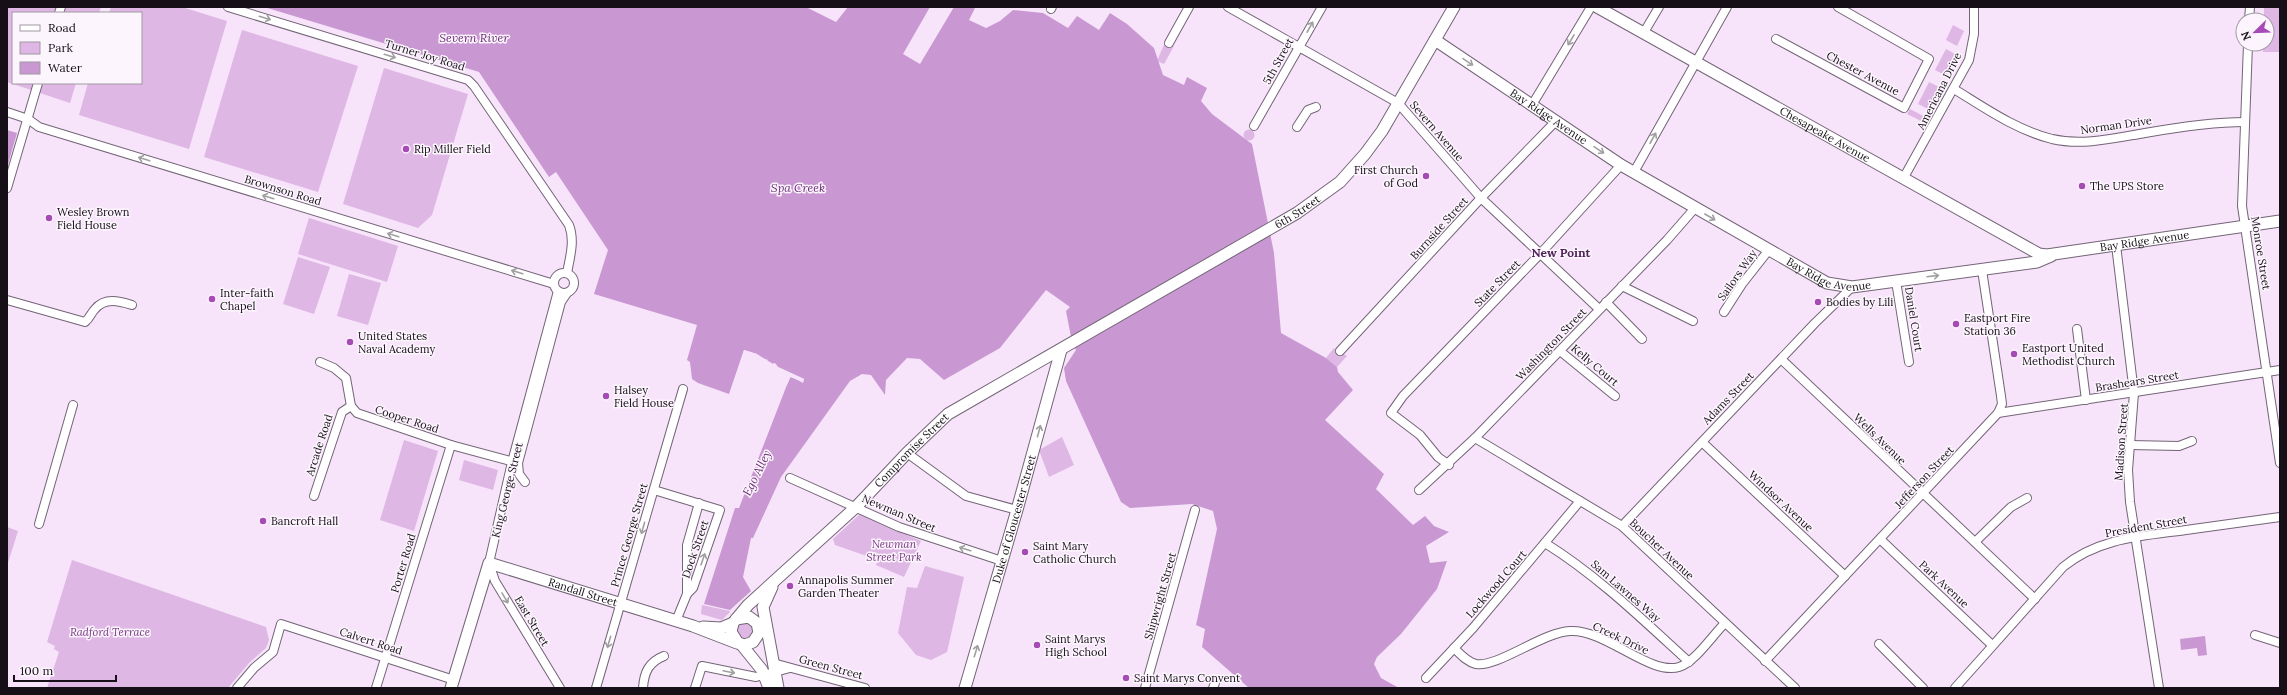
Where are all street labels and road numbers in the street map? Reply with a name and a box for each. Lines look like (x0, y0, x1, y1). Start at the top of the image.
street label: 5th Street (1260, 35, 1297, 87)
street label: Turner Joy Road (383, 36, 467, 74)
street label: Chester Avenue (1824, 48, 1902, 98)
street label: Americana Drive (1913, 50, 1964, 133)
street label: Bay Ridge Avenue (1507, 86, 1590, 147)
street label: Severn Avenue (1407, 98, 1467, 164)
street label: Chesapeake Avenue (1777, 103, 1873, 165)
street label: Norman Drive (2079, 113, 2153, 137)
street label: Brownson Road (243, 172, 324, 208)
street label: 6th Street (1272, 191, 1323, 231)
street label: Burnside Street (1407, 193, 1471, 262)
street label: Monroe Street (2248, 215, 2274, 292)
street label: Bay Ridge Avenue (2099, 227, 2190, 254)
street label: Sailors Way (1714, 247, 1760, 303)
street label: Bay Ridge Avenue (1784, 254, 1872, 294)
street label: State Street (1471, 256, 1524, 310)
street label: Daniel Court (1902, 286, 1926, 353)
street label: Washington Street (1513, 304, 1590, 383)
street label: Kelly Court (1568, 341, 1622, 389)
street label: Brashears Street (2094, 367, 2180, 395)
street label: Adams Street (1699, 368, 1757, 428)
street label: Cooper Road (373, 402, 441, 436)
street label: Madison Street (2111, 402, 2131, 481)
street label: Compromise Street (871, 409, 952, 490)
street label: Wells Avenue (1851, 410, 1909, 468)
street label: Arcade Road (302, 412, 336, 479)
street label: King George Street (488, 440, 526, 539)
street label: Jefferson Street (1891, 442, 1957, 512)
street label: Duke of Gloucester Street (989, 452, 1039, 585)
street label: Windsor Avenue (1746, 467, 1816, 535)
street label: Prince George Street (607, 481, 651, 589)
street label: Newman Street (860, 491, 939, 535)
street label: President Street (2104, 512, 2189, 540)
street label: Boucher Avenue (1627, 515, 1697, 583)
street label: Dock Street (679, 517, 712, 580)
street label: Porter Road (387, 531, 419, 594)
street label: Lockwood Court (1463, 547, 1530, 621)
street label: Shipwright Street (1141, 550, 1179, 641)
street label: Sam Lawnes Way (1588, 557, 1664, 625)
street label: Park Avenue (1916, 557, 1972, 611)
street label: Randall Street (547, 575, 620, 610)
street label: East Street (512, 593, 553, 649)
street label: Creek Drive (1591, 619, 1651, 657)
street label: Calvert Road (338, 624, 405, 658)
street label: Green Street (797, 652, 865, 682)

